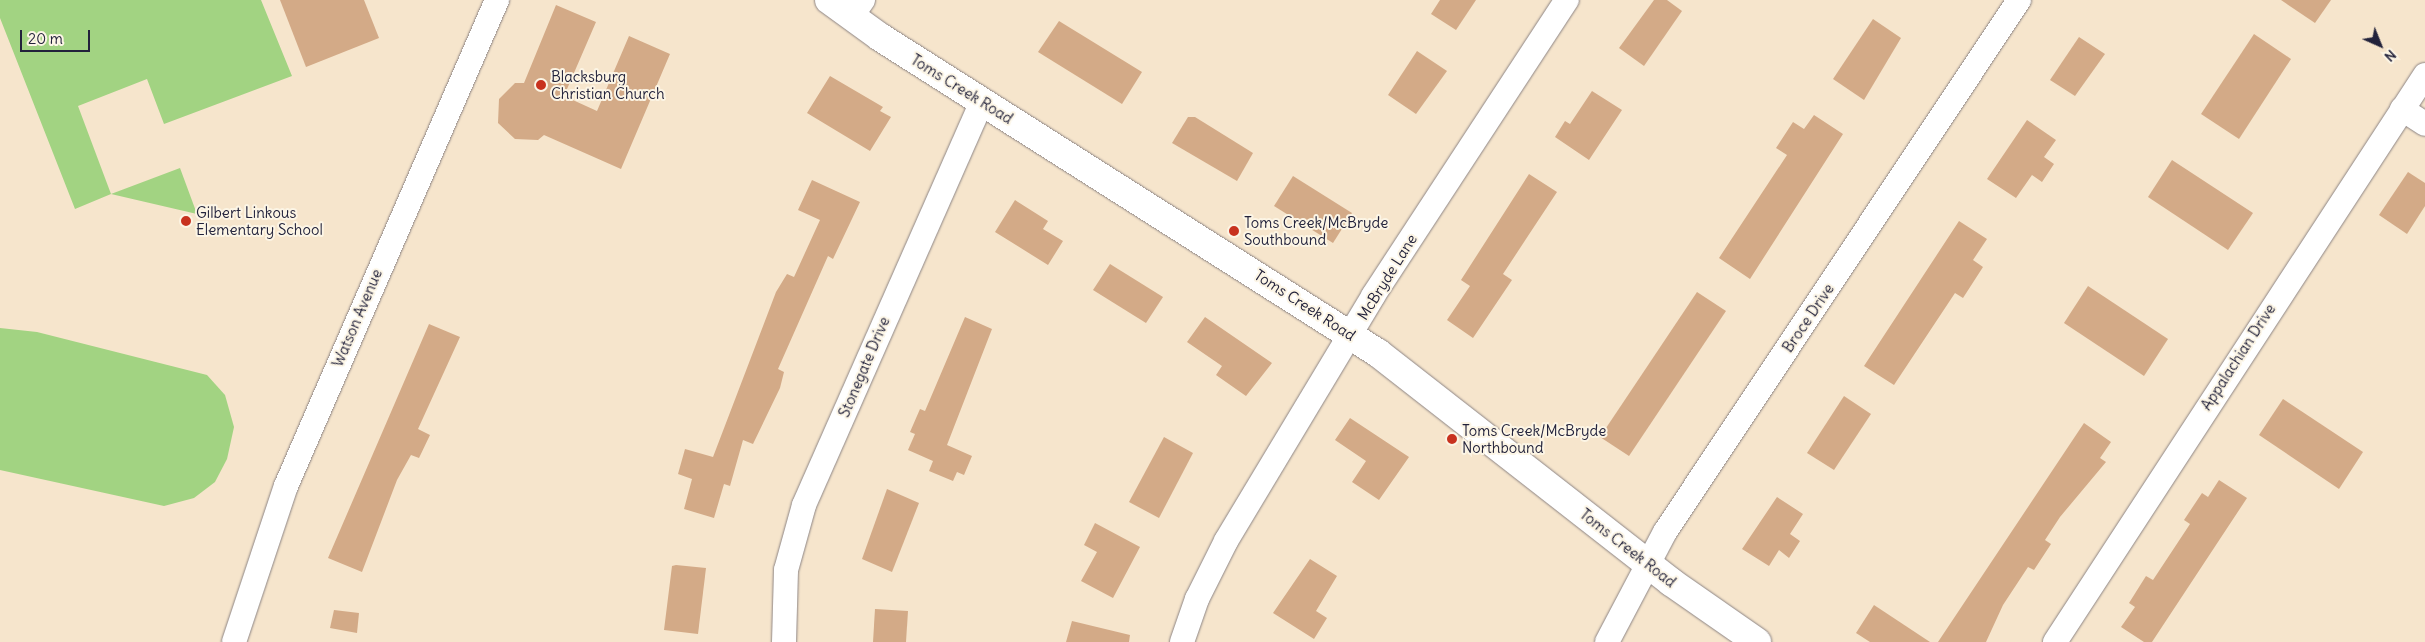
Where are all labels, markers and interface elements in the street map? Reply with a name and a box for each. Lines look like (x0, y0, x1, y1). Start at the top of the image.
scale bar (22, 20, 92, 52)
north arrow (2355, 20, 2405, 70)
text: 20 m (28, 29, 63, 48)
text: N (2381, 46, 2400, 66)
street label: Toms Creek Road (908, 50, 1016, 128)
place label: Blacksburg Christian Church (551, 67, 665, 102)
marker: Blacksburg Christian Church (535, 79, 547, 91)
place label: Gilbert Linkous Elementary School (196, 203, 323, 238)
place label: Toms Creek/McBryde Southbound (1244, 213, 1388, 248)
marker: Gilbert Linkous Elementary School (180, 215, 192, 227)
marker: Toms Creek/McBryde Southbound (1228, 225, 1240, 237)
street label: McBryde Lane (1353, 231, 1421, 323)
street label: Watson Avenue (328, 266, 386, 370)
street label: Toms Creek Road (1251, 266, 1359, 344)
street label: Broce Drive (1779, 280, 1837, 356)
street label: Appalachian Drive (2197, 300, 2279, 414)
street label: Stonegate Drive (835, 314, 893, 420)
place label: Toms Creek/McBryde Northbound (1462, 421, 1606, 456)
marker: Toms Creek/McBryde Northbound (1446, 433, 1458, 445)
street label: Toms Creek Road (1576, 505, 1680, 591)

